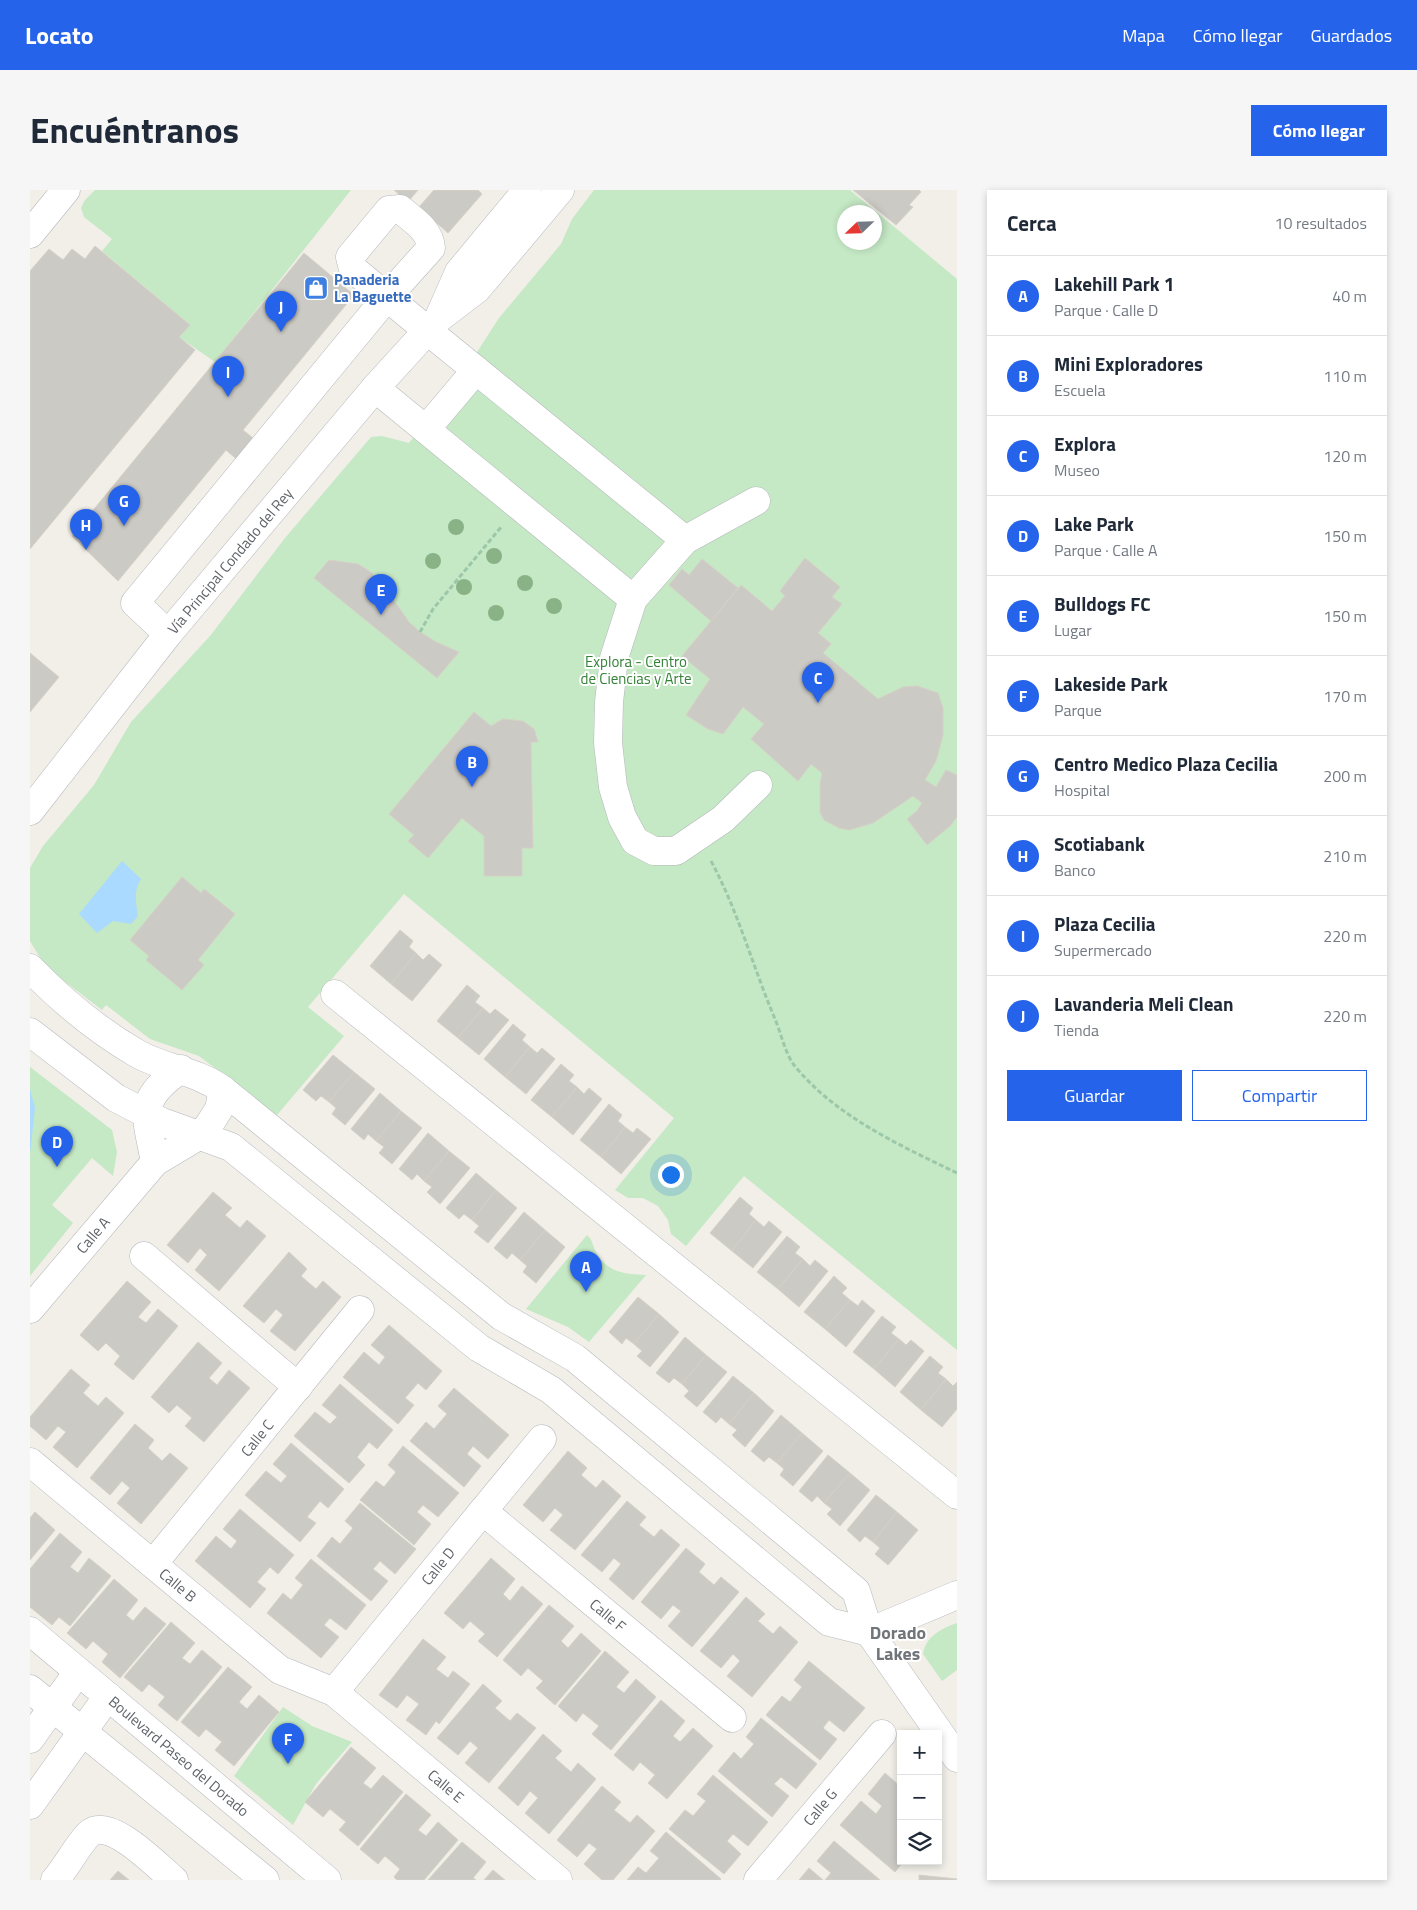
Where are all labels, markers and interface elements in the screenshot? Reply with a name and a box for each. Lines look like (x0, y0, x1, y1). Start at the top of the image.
text: Locato (25, 17, 94, 53)
text: Mapa (1122, 22, 1165, 49)
text: Cómo llegar (1193, 22, 1282, 49)
text: Guardados (1310, 22, 1392, 49)
text: Encuéntranos (30, 103, 239, 157)
button: Cómo llegar (1251, 105, 1387, 156)
north arrow (837, 205, 882, 250)
text: Cerca (1007, 207, 1057, 239)
text: 10 resultados (1274, 211, 1367, 235)
place label: Panaderia La Baguette (334, 268, 412, 308)
text: Lakehill Park 1 (1054, 269, 1174, 298)
shop icon: Panaderia La Baguette (303, 275, 329, 301)
text: A (1018, 284, 1028, 308)
text: 40 m (1332, 284, 1367, 308)
pin: J (265, 291, 297, 332)
text: Parque · Calle D (1054, 298, 1158, 322)
text: Mini Exploradores (1054, 349, 1203, 378)
pin: I (212, 356, 244, 397)
text: B (1018, 364, 1028, 388)
text: 110 m (1323, 364, 1367, 388)
text: Escuela (1054, 378, 1106, 402)
text: Explora (1054, 429, 1116, 458)
text: C (1019, 444, 1027, 468)
text: 120 m (1323, 444, 1367, 468)
text: Museo (1054, 458, 1100, 482)
street label: Vía Principal Condado del Rey (162, 483, 298, 639)
pin: G (108, 485, 140, 526)
pin: H (70, 509, 102, 550)
text: Lake Park (1054, 509, 1134, 538)
text: D (1018, 524, 1028, 548)
text: 150 m (1323, 524, 1367, 548)
text: Parque · Calle A (1054, 538, 1158, 562)
pin: E (365, 574, 397, 615)
text: Bulldogs FC (1054, 589, 1151, 618)
text: E (1019, 604, 1027, 628)
text: 150 m (1323, 604, 1367, 628)
text: Lugar (1054, 618, 1092, 642)
park label: Explora - Centro de Ciencias y Arte (580, 650, 692, 690)
pin: C (802, 662, 834, 703)
text: Lakeside Park (1054, 669, 1168, 698)
text: F (1019, 684, 1027, 708)
text: 170 m (1323, 684, 1367, 708)
text: Parque (1054, 698, 1102, 722)
pin: B (456, 746, 488, 787)
text: Centro Medico Plaza Cecilia (1054, 749, 1278, 778)
text: G (1018, 764, 1028, 788)
text: 200 m (1323, 764, 1367, 788)
text: Hospital (1054, 778, 1110, 802)
text: Scotiabank (1054, 829, 1145, 858)
text: H (1018, 844, 1028, 868)
text: 210 m (1323, 844, 1367, 868)
text: Banco (1054, 858, 1096, 882)
text: Plaza Cecilia (1054, 909, 1156, 938)
text: I (1021, 924, 1025, 948)
text: 220 m (1323, 924, 1367, 948)
text: Supermercado (1054, 938, 1152, 962)
text: Lavanderia Meli Clean (1054, 989, 1234, 1018)
text: J (1021, 1004, 1025, 1028)
text: 220 m (1323, 1004, 1367, 1028)
text: Tienda (1054, 1018, 1099, 1042)
button: Guardar (1007, 1070, 1182, 1121)
button: Compartir (1192, 1070, 1367, 1121)
pin: D (41, 1126, 73, 1167)
your location (658, 1162, 684, 1188)
street label: Calle A (71, 1211, 115, 1259)
pin: A (570, 1251, 602, 1292)
street label: Calle C (235, 1415, 279, 1461)
street label: Calle D (415, 1542, 461, 1590)
street label: Calle B (154, 1562, 202, 1608)
street label: Calle F (585, 1593, 631, 1637)
district label: Dorado Lakes (870, 1619, 926, 1667)
street label: Boulevard Paseo del Dorado (104, 1690, 254, 1822)
pin: F (272, 1723, 304, 1764)
map controls (897, 1730, 942, 1865)
button: + (897, 1730, 942, 1775)
street label: Calle E (423, 1764, 469, 1808)
button: − (897, 1775, 942, 1820)
street label: Calle G (797, 1783, 843, 1831)
button: layers (897, 1820, 942, 1865)

